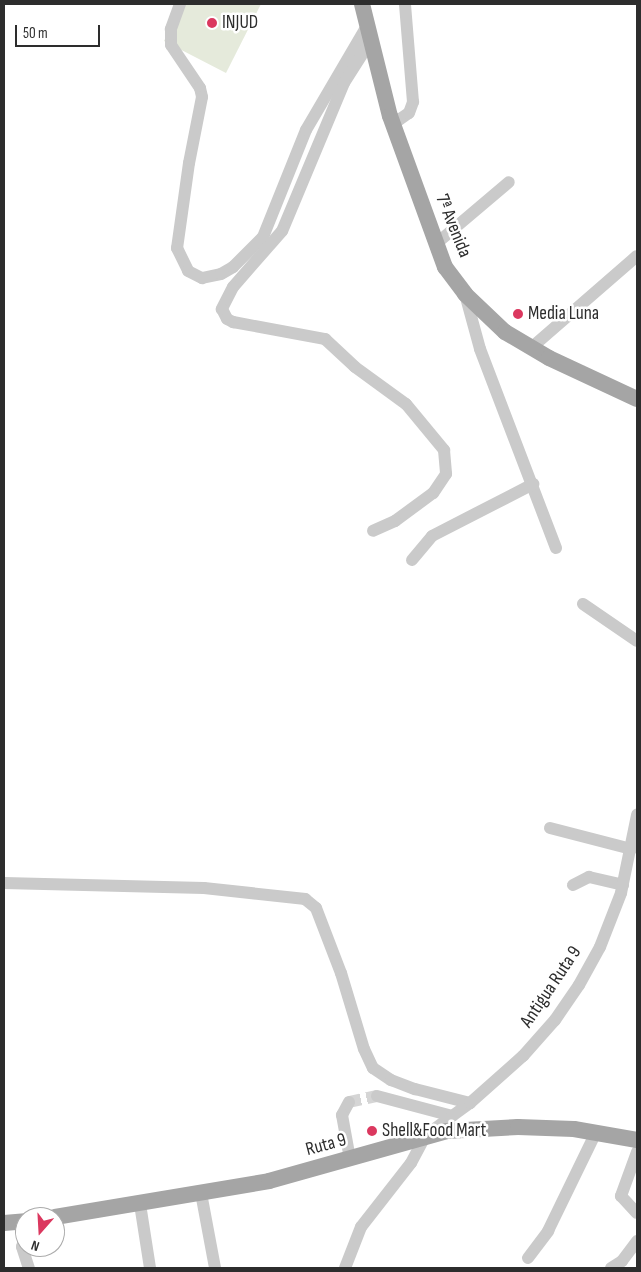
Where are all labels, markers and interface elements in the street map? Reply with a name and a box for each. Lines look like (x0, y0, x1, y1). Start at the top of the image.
place label: INJUD (222, 12, 258, 34)
scale bar (18, 15, 102, 47)
marker: INJUD (206, 17, 218, 29)
text: 50 m (23, 24, 48, 43)
street label: 7ª Avenida (430, 191, 476, 261)
place label: Media Luna (528, 303, 599, 325)
marker: Media Luna (512, 308, 524, 320)
street label: Antigua Ruta 9 (516, 942, 586, 1032)
place label: Shell&Food Mart (382, 1120, 486, 1142)
marker: Shell&Food Mart (366, 1125, 378, 1137)
street label: Ruta 9 (303, 1129, 349, 1161)
north arrow (15, 1207, 65, 1257)
text: N (29, 1236, 42, 1255)

